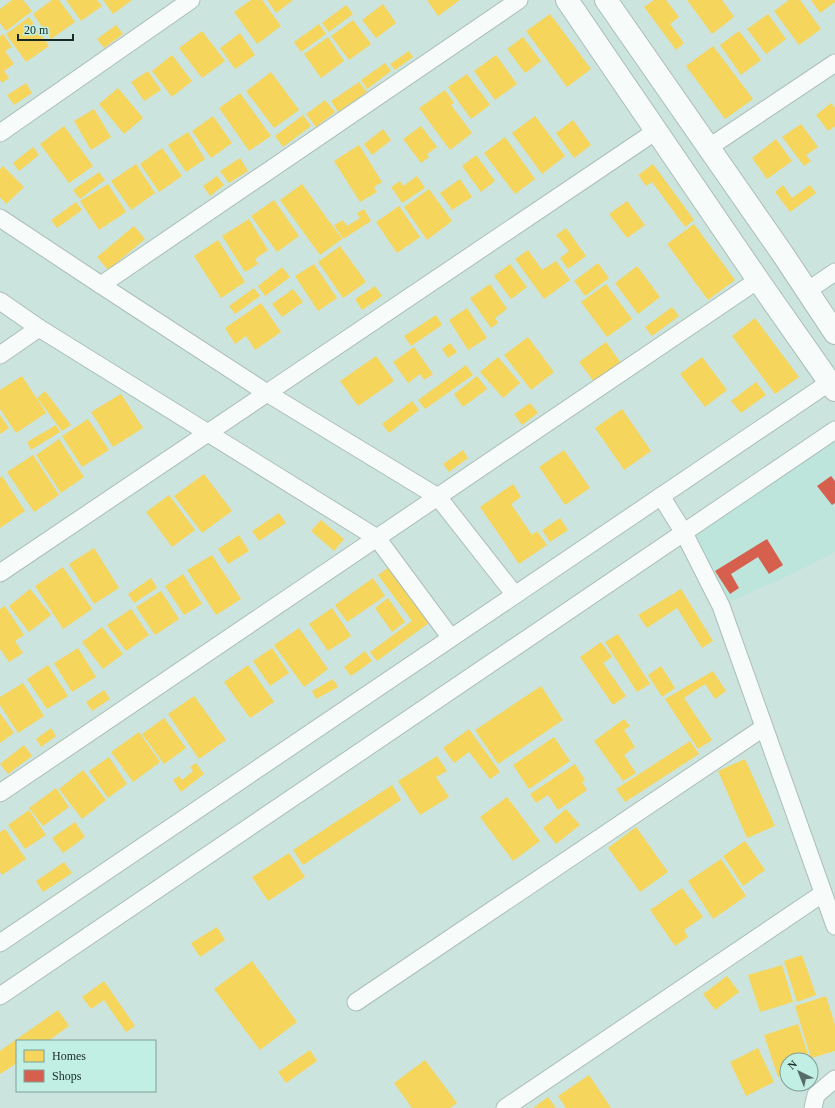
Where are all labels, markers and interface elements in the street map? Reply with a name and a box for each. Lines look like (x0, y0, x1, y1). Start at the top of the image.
scale bar (18, 16, 73, 42)
text: 20 m (24, 23, 49, 37)
legend (16, 1040, 156, 1092)
text: Homes (52, 1049, 86, 1063)
north arrow (779, 1052, 819, 1092)
text: N (785, 1058, 799, 1072)
text: Shops (52, 1069, 82, 1083)

